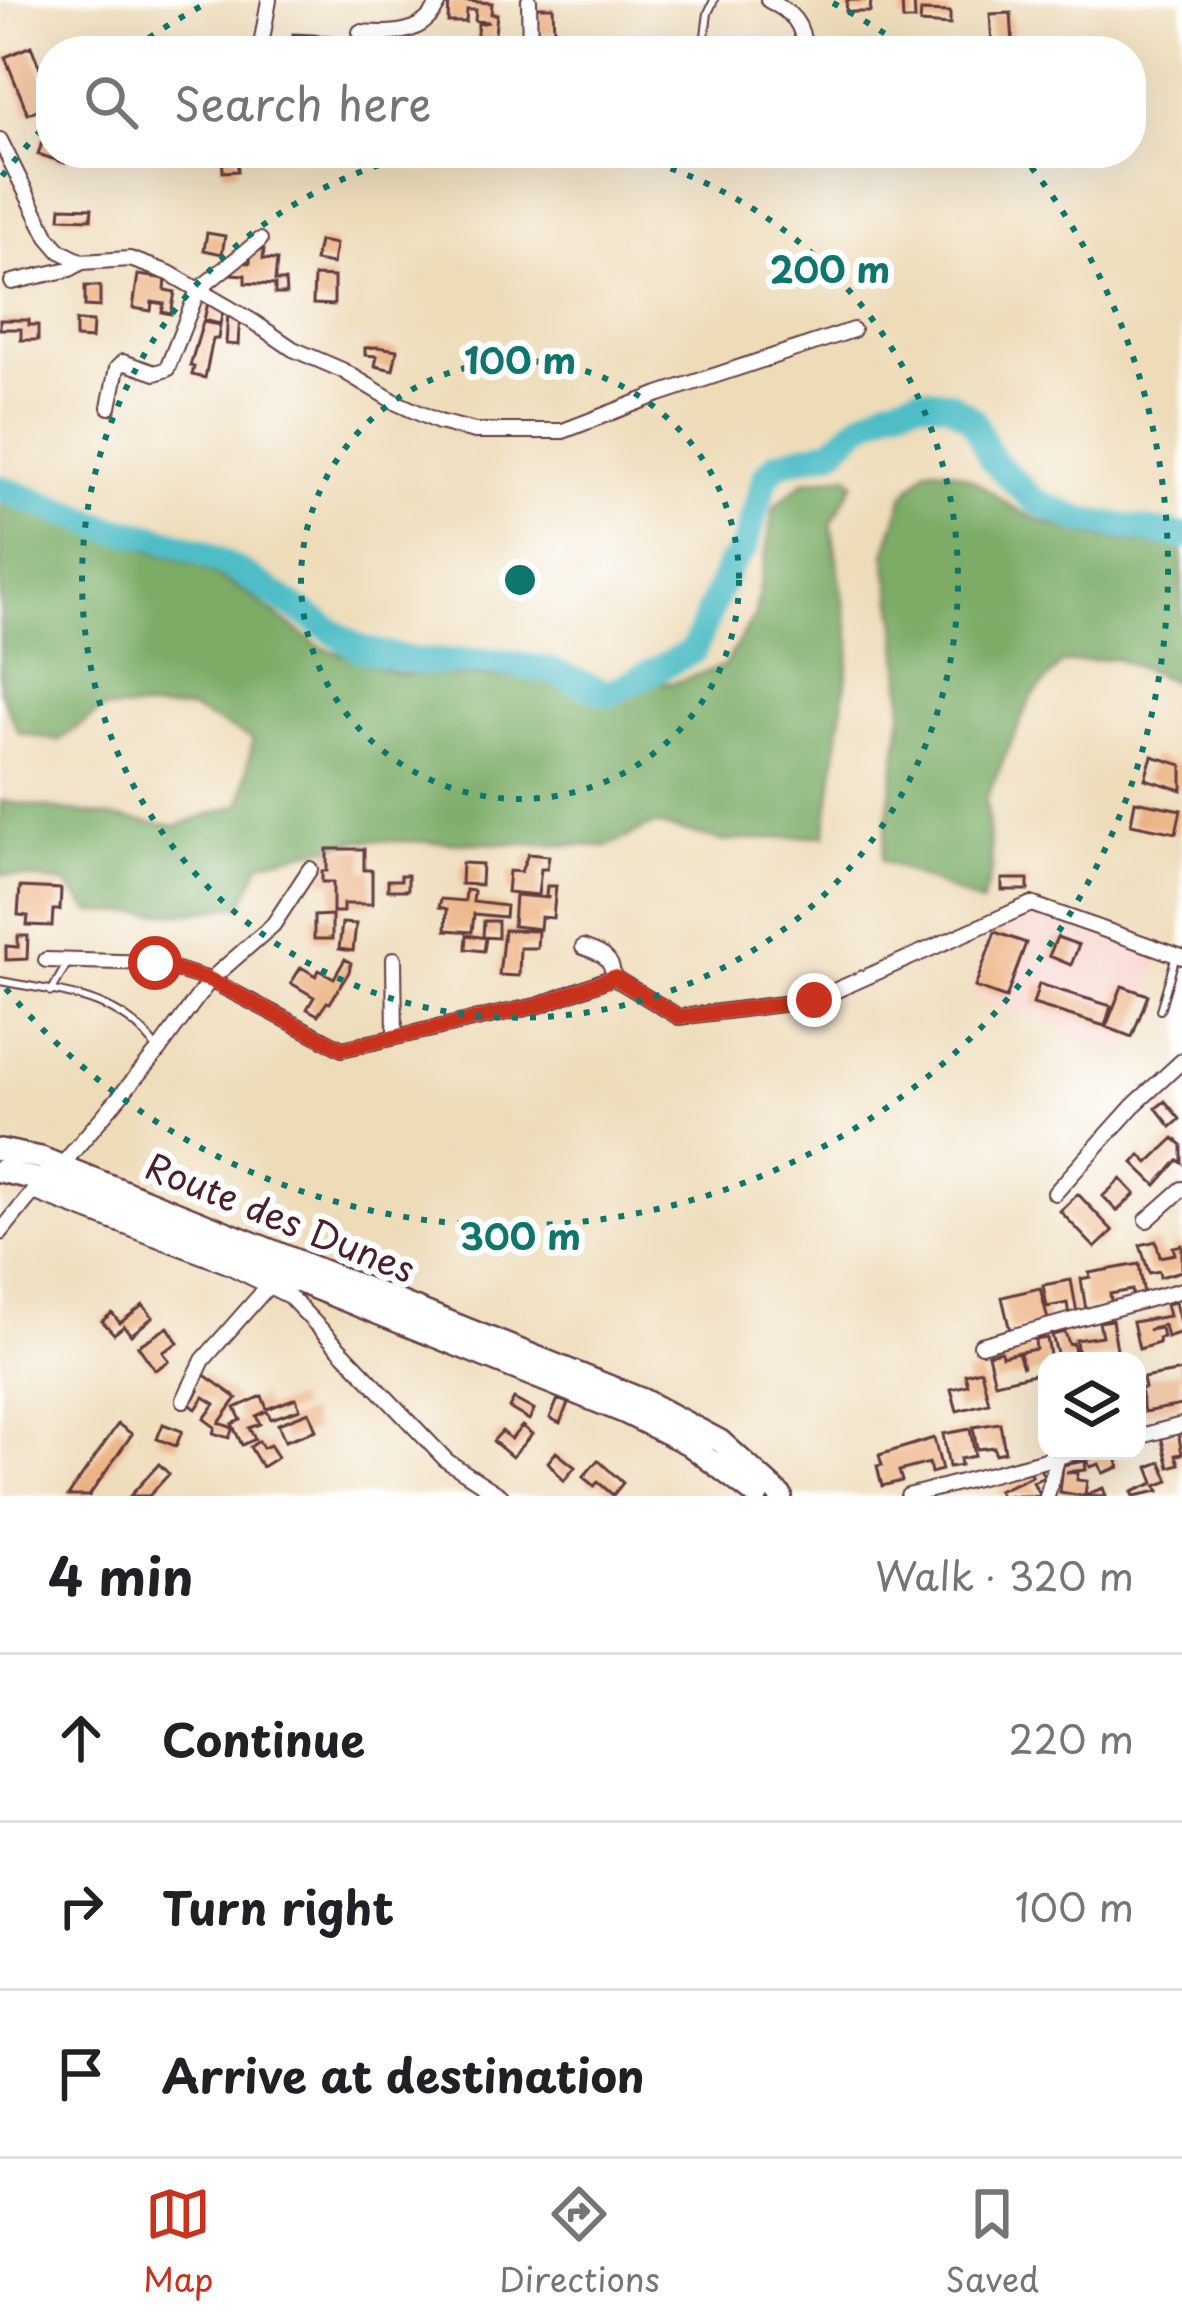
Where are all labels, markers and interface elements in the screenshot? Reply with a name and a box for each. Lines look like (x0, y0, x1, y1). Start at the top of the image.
search box (36, 36, 1146, 168)
text: Search here (174, 68, 431, 136)
icon: search (78, 69, 144, 135)
text: 200 m (770, 241, 890, 295)
text: 100 m (464, 332, 576, 386)
centre of rings (499, 559, 541, 601)
route start (128, 936, 182, 990)
route end (787, 973, 841, 1027)
street label: Route des Dunes (138, 1137, 424, 1295)
text: 300 m (459, 1208, 581, 1262)
map controls (1038, 1352, 1146, 1460)
button: layers (1038, 1352, 1146, 1460)
text: 4 min (48, 1536, 193, 1613)
text: Walk · 320 m (875, 1545, 1134, 1604)
text: Continue (162, 1704, 365, 1772)
icon: ahead (48, 1705, 114, 1771)
text: 220 m (1009, 1708, 1134, 1767)
text: Turn right (162, 1872, 394, 1940)
icon: right (48, 1873, 114, 1939)
text: 100 m (1015, 1876, 1134, 1935)
text: Arrive at destination (162, 2040, 645, 2108)
icon: arrive (48, 2041, 114, 2107)
tab: Map (143, 2181, 213, 2303)
tab: Directions (499, 2181, 660, 2303)
tab: Saved (945, 2181, 1039, 2303)

